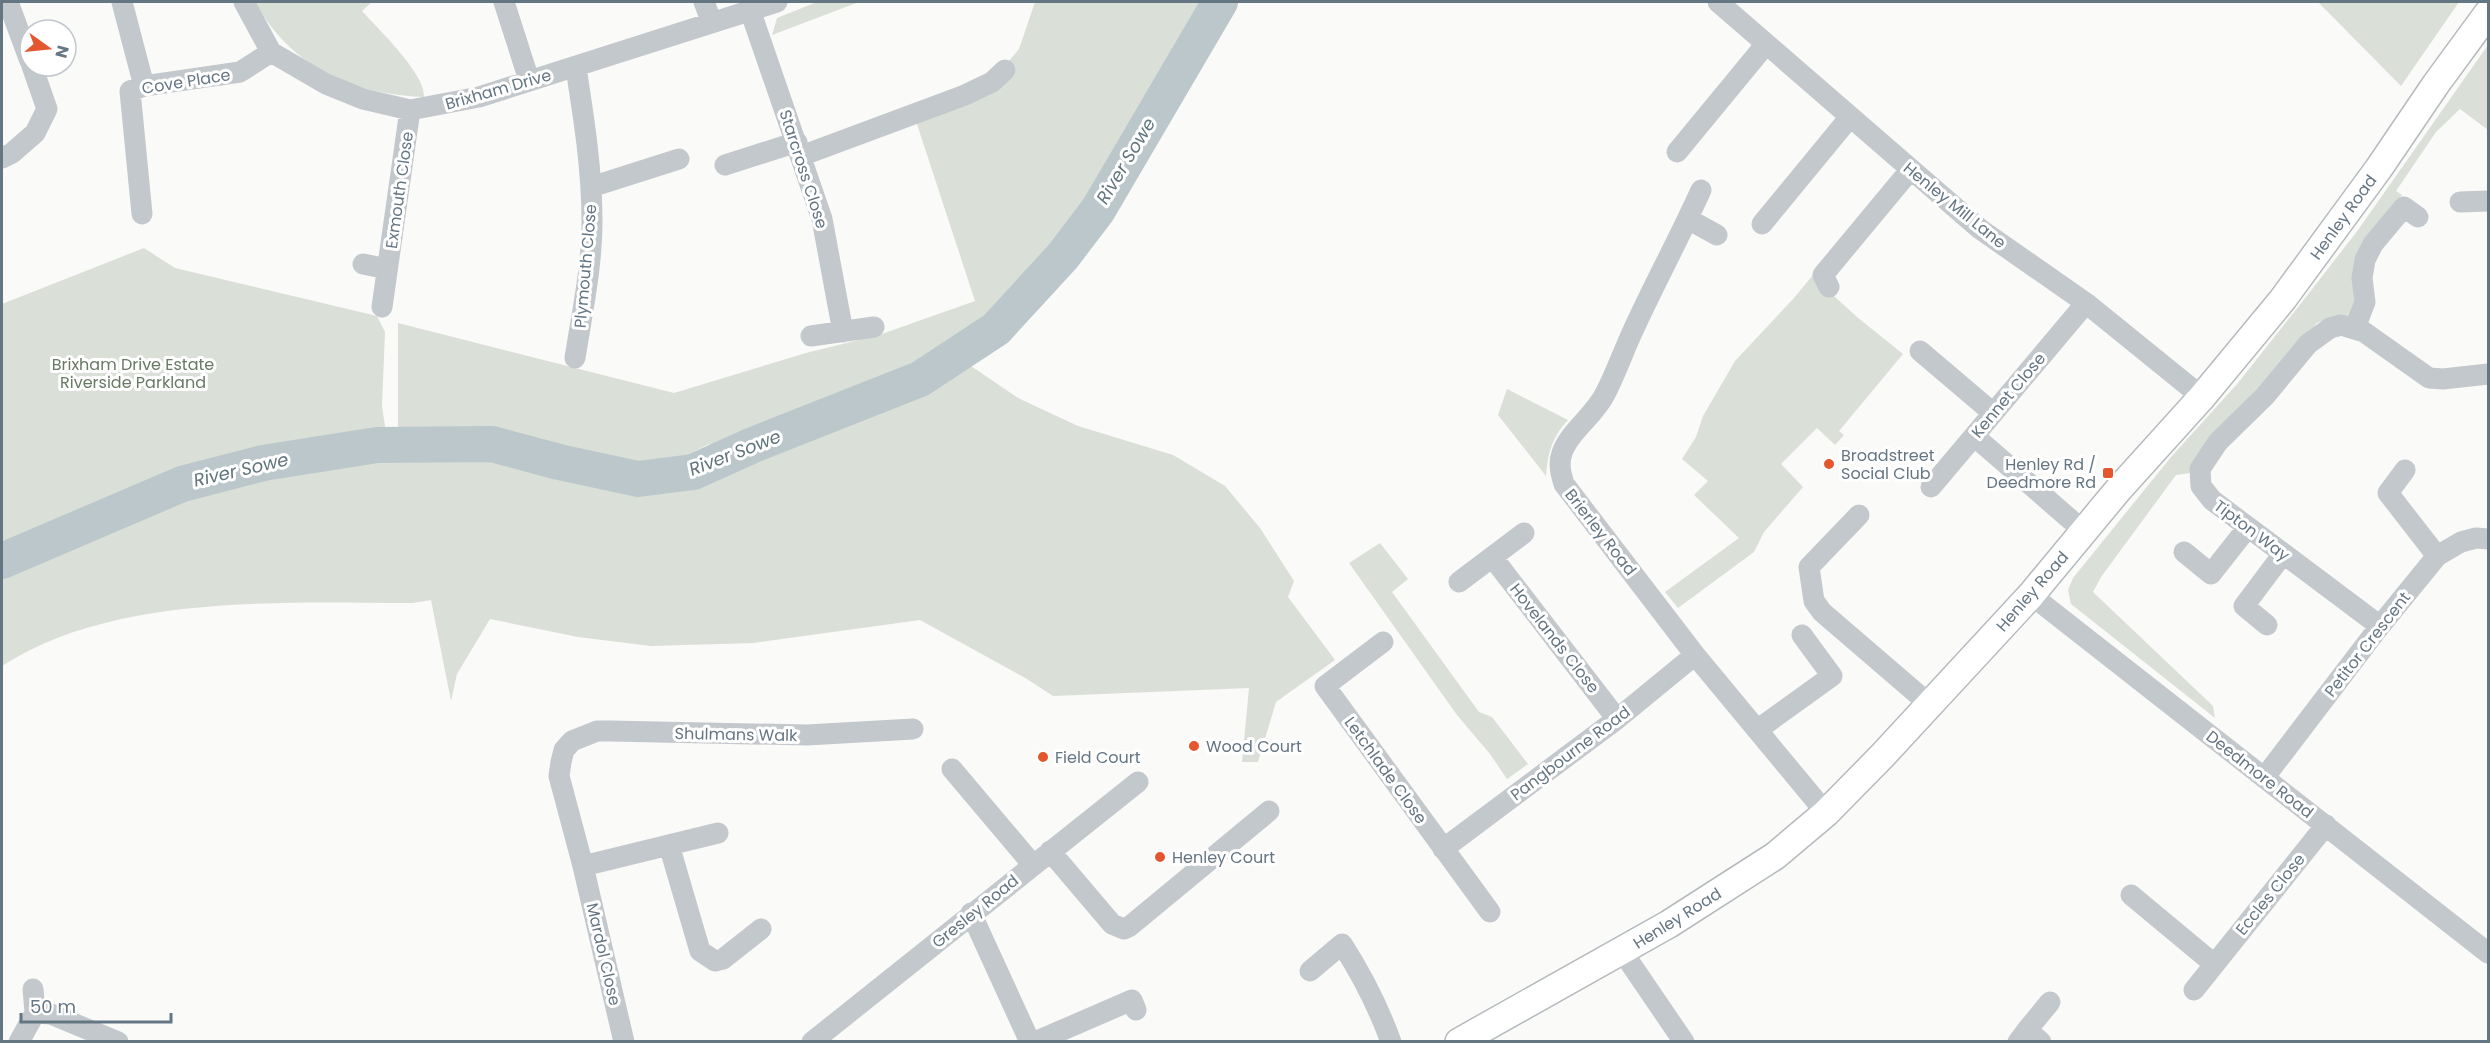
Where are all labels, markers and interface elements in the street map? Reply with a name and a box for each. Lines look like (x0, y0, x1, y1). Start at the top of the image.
north arrow (18, 18, 78, 78)
text: N (49, 43, 75, 61)
street label: Cove Place (140, 63, 232, 100)
street label: Brixham Drive (442, 63, 554, 116)
street label: Starcross Close (773, 107, 834, 232)
water label: River Sowe (1090, 113, 1161, 209)
street label: Exmouth Close (380, 130, 419, 250)
street label: Henley Mill Lane (1898, 157, 2011, 254)
street label: Henley Road (2305, 170, 2382, 264)
street label: Plymouth Close (569, 203, 602, 329)
street label: Kennet Close (1966, 348, 2051, 443)
park label: Brixham Drive Estate Riverside Parkland (52, 353, 214, 394)
water label: River Sowe (685, 424, 784, 482)
place label: Broadstreet Social Club (1841, 444, 1935, 485)
water label: River Sowe (191, 446, 291, 493)
place label: Henley Rd / Deedmore Rd (1987, 453, 2096, 494)
marker: Broadstreet Social Club (1822, 457, 1836, 471)
marker: Henley Rd / Deedmore Rd (2101, 466, 2115, 480)
street label: Brierley Road (1559, 484, 1642, 580)
street label: Tipton Way (2209, 494, 2294, 566)
street label: Henley Road (1991, 546, 2074, 637)
street label: Hovelands Close (1504, 579, 1605, 698)
street label: Petitor Crescent (2319, 587, 2416, 702)
street label: Pangbourne Road (1506, 701, 1635, 806)
street label: Letchlade Close (1339, 712, 1432, 829)
street label: Shulmans Walk (675, 722, 798, 747)
street label: Deedmore Road (2201, 725, 2318, 824)
place label: Wood Court (1206, 735, 1302, 758)
marker: Wood Court (1187, 739, 1201, 753)
place label: Field Court (1055, 746, 1141, 769)
marker: Field Court (1036, 750, 1050, 764)
place label: Henley Court (1172, 846, 1275, 869)
street label: Eccles Close (2230, 849, 2310, 940)
marker: Henley Court (1153, 850, 1167, 864)
street label: Gresley Road (927, 869, 1024, 954)
street label: Henley Road (1629, 882, 1726, 955)
street label: Mardol Close (581, 901, 627, 1008)
scale bar (21, 986, 171, 1024)
text: 50 m (30, 994, 76, 1019)

